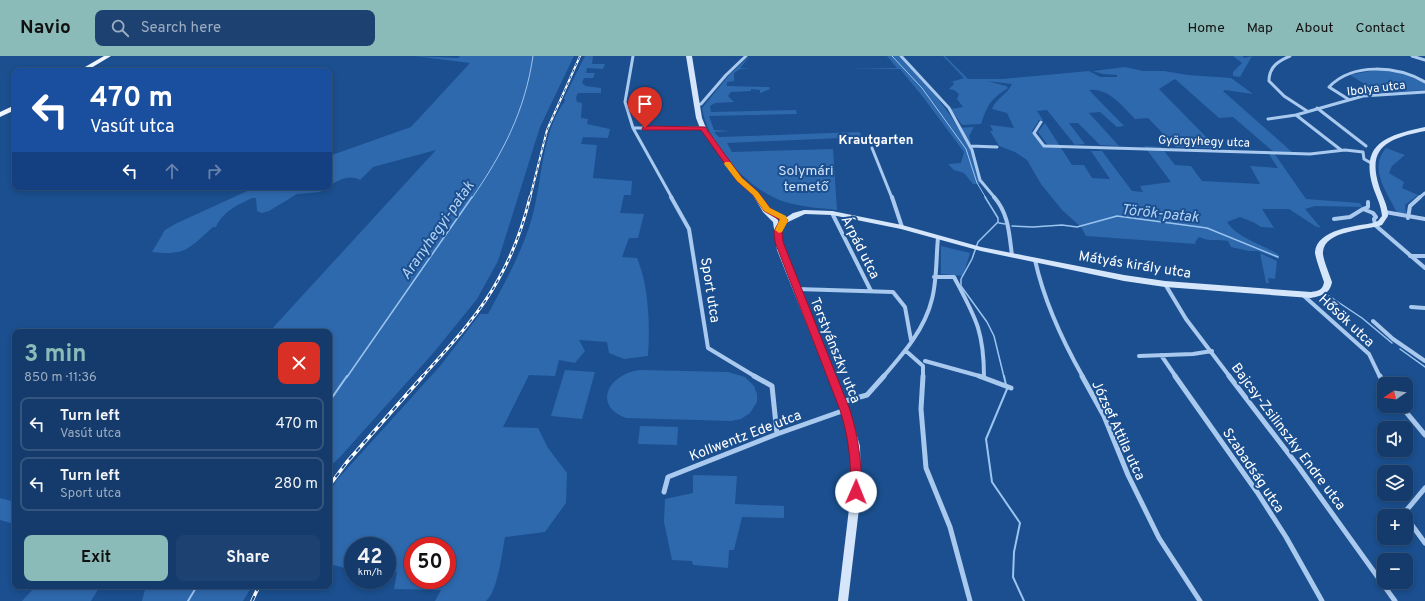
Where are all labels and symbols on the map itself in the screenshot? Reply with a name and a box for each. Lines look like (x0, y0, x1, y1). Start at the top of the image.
street label: Ibolya utca (1346, 77, 1406, 101)
pin (628, 87, 662, 128)
street label: Györgyhegy utca (1158, 132, 1250, 152)
district label: Krautgarten (839, 133, 913, 149)
park label: Solymári temető (778, 163, 834, 196)
water label: Aranyhegyi-patak (397, 178, 480, 284)
water label: Török-patak (1120, 201, 1200, 228)
street label: Árpád utca (837, 213, 884, 282)
street label: Mátyás király utca (1077, 248, 1192, 283)
street label: Sport utca (696, 256, 723, 324)
street label: Hősök utca (1315, 291, 1377, 351)
street label: Terstyánszky utca (806, 295, 864, 406)
street label: Bajcsy-Zsilinszky Endre utca (1227, 360, 1349, 514)
north arrow (1377, 377, 1413, 413)
street label: József Attila utca (1087, 378, 1148, 483)
street label: Kollwentz Ede utca (687, 407, 804, 466)
street label: Szabadság utca (1218, 425, 1287, 516)
position arrow (835, 471, 877, 513)
speed limit sign: 50 (404, 537, 456, 589)

